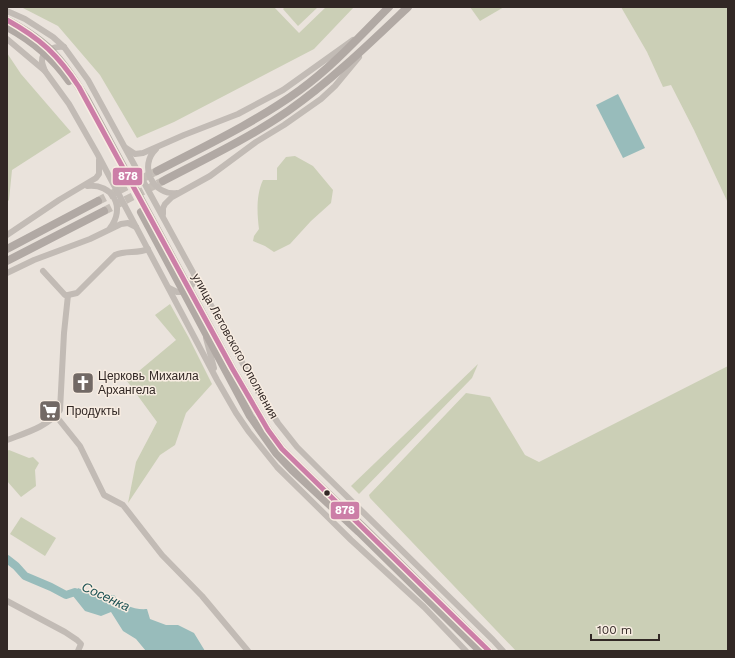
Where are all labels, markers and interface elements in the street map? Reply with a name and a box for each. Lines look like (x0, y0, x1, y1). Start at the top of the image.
line badge: 878 (112, 167, 143, 186)
text: 878 (118, 170, 138, 183)
street label: улица Летовского Ополчения (189, 271, 281, 421)
place label: Церковь Михаила Архангела (98, 369, 199, 397)
church icon: Церковь Михаила Архангела (70, 370, 96, 396)
supermarket icon: Продукты (37, 398, 63, 424)
place label: Продукты (66, 404, 120, 418)
unlabelled marker (322, 488, 332, 498)
line badge: 878 (330, 501, 360, 520)
text: 878 (335, 504, 355, 517)
water label: Сосенка (80, 579, 132, 614)
scale bar (591, 616, 659, 642)
text: 100 m (597, 623, 632, 637)

